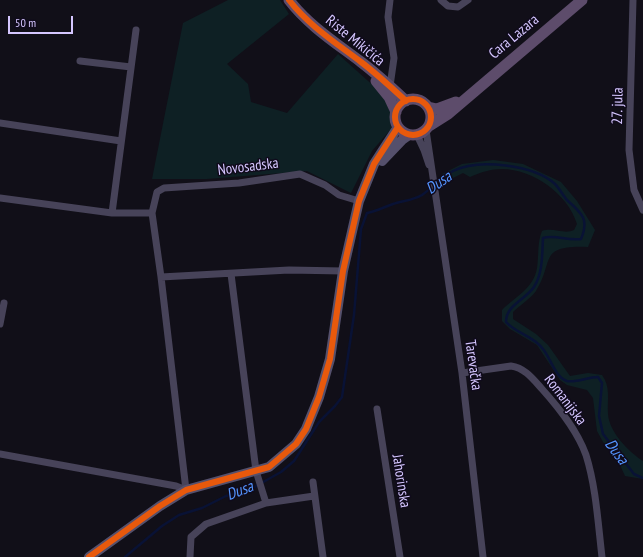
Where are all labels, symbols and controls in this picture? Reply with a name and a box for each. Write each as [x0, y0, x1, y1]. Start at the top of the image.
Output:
scale bar [10, 8, 75, 34]
street label: Cara Lazara [485, 11, 543, 63]
street label: Riste Mikičića [322, 12, 388, 70]
text: 50 m [15, 15, 36, 30]
street label: 27. jula [609, 87, 627, 125]
street label: Novosadska [217, 154, 279, 180]
water label: Dusa [422, 167, 456, 199]
street label: Tarevačka [461, 339, 485, 391]
street label: Romanijska [540, 371, 590, 429]
water label: Dusa [600, 435, 632, 469]
street label: Jahorinska [388, 453, 414, 509]
water label: Dusa [224, 477, 256, 505]

